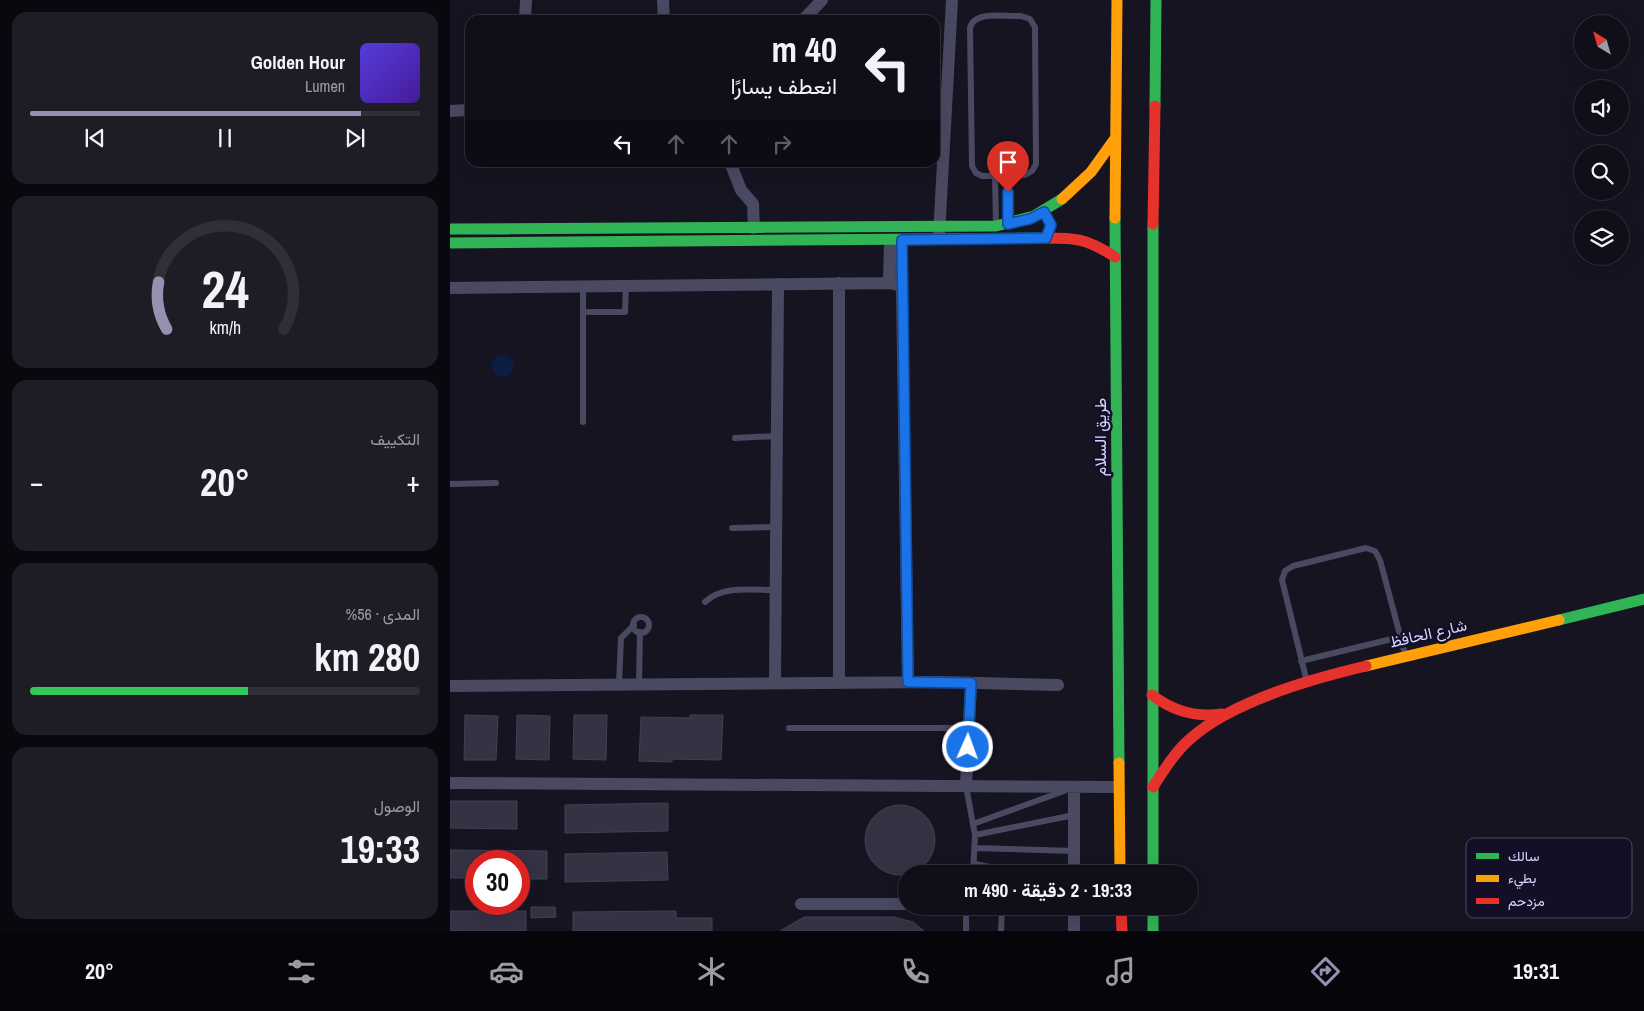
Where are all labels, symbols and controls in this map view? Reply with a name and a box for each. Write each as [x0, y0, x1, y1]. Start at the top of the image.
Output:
north arrow [1574, 15, 1629, 70]
map controls [1574, 15, 1629, 265]
text: 40 m [772, 26, 837, 73]
icon: left [855, 35, 920, 100]
text: Golden Hour [251, 49, 345, 75]
text: انعطف يسارًا [730, 71, 837, 101]
text: Lumen [305, 75, 345, 97]
button: sound [1574, 80, 1629, 135]
icon: previous [81, 124, 109, 152]
icon: pause [211, 124, 239, 152]
icon: next [341, 124, 369, 152]
icon: left [609, 130, 637, 158]
icon: ahead [662, 130, 690, 158]
icon: ahead [715, 130, 743, 158]
icon: right [768, 130, 796, 158]
pin [987, 141, 1029, 192]
button: search [1574, 145, 1629, 200]
icon: arrive [994, 148, 1022, 176]
button: layers [1574, 210, 1629, 265]
text: 24 [201, 254, 249, 324]
text: km/h [209, 316, 241, 340]
street label: طريق السلام [1089, 398, 1111, 476]
text: التكييف [370, 428, 420, 450]
text: 20° [200, 457, 250, 508]
text: − [30, 463, 43, 501]
text: + [407, 463, 420, 501]
text: المدى · 56% [346, 603, 420, 625]
street label: شارع الحافظ [1387, 613, 1469, 654]
text: 280 km [314, 632, 420, 683]
position arrow [941, 720, 993, 772]
text: الوصول [374, 795, 420, 817]
text: 19:33 [340, 824, 420, 875]
legend [1466, 838, 1632, 918]
text: سالك [1508, 847, 1539, 865]
speed limit sign: 30 [465, 850, 530, 915]
text: بطيء [1508, 869, 1536, 890]
text: 19:33 · 2 دقيقة · 490 m [964, 877, 1132, 903]
text: مزدحم [1508, 892, 1545, 910]
icon: filters [284, 954, 319, 989]
icon: car [489, 954, 524, 989]
icon: climate [694, 954, 729, 989]
icon: phone [898, 954, 933, 989]
icon: music [1103, 954, 1138, 989]
icon: directions [1308, 954, 1343, 989]
text: 20° [85, 956, 114, 986]
text: 19:31 [1513, 956, 1559, 986]

